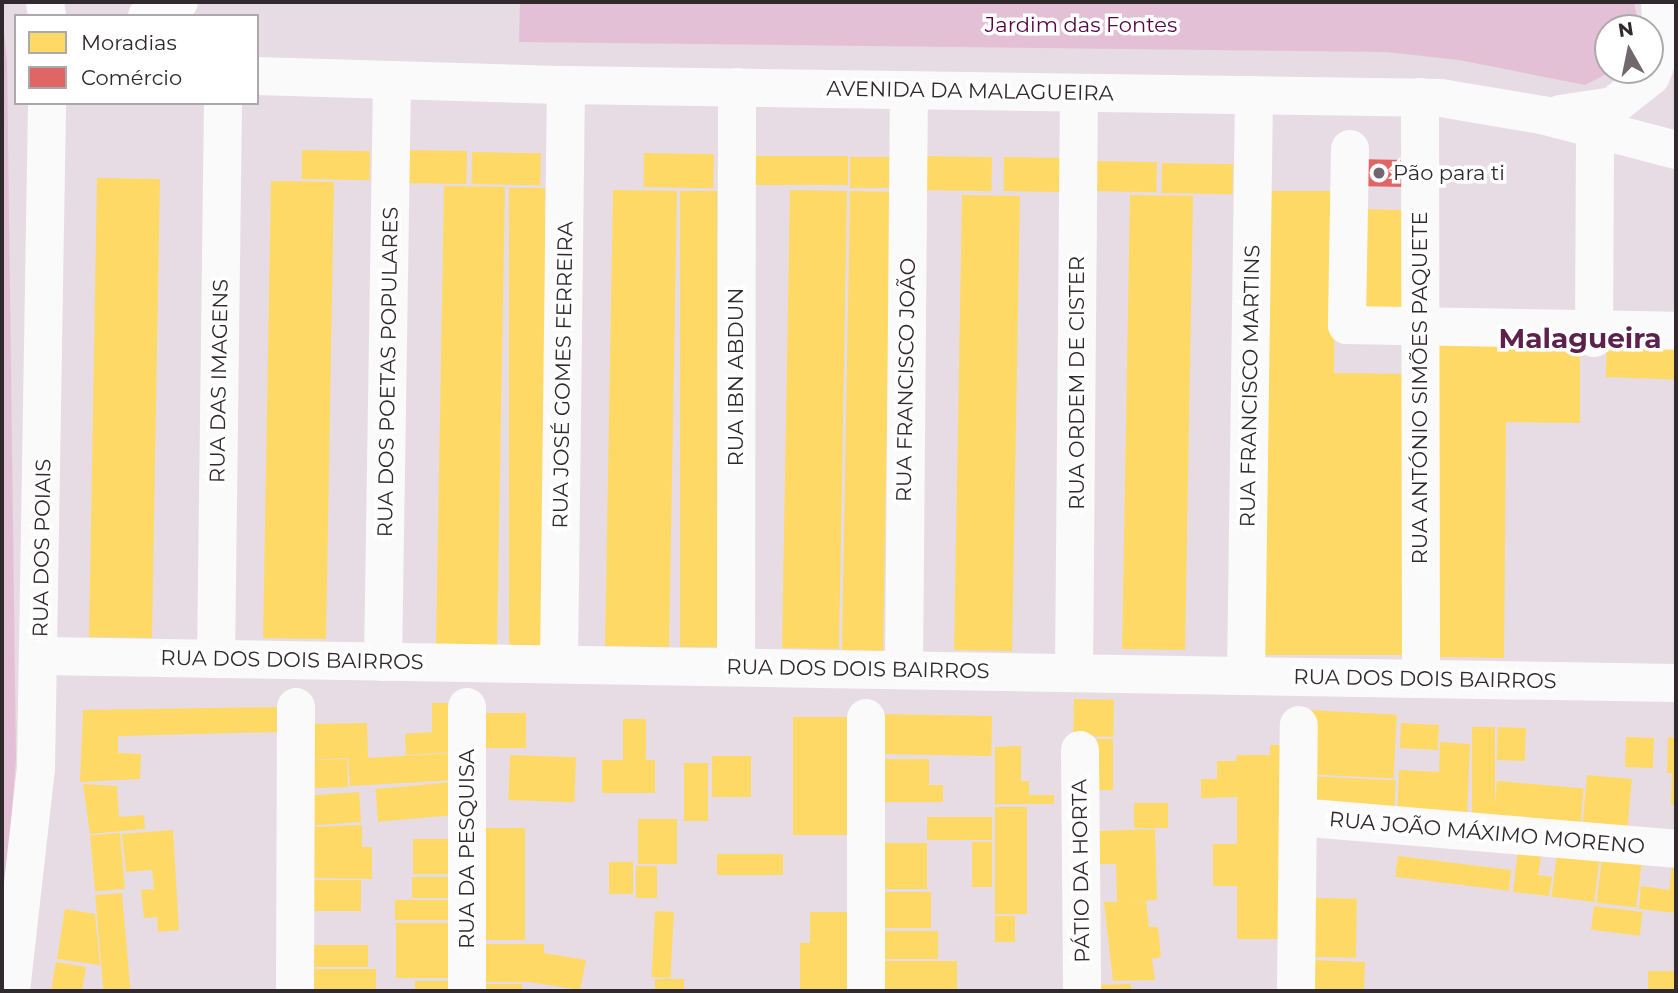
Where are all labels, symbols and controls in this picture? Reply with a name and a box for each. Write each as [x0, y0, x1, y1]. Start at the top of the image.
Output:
park label: Jardim das Fontes [985, 12, 1177, 38]
legend [14, 14, 259, 105]
north arrow [1594, 14, 1664, 84]
text: N [1617, 17, 1635, 42]
text: Moradias [81, 30, 177, 55]
text: Comércio [81, 65, 182, 90]
street label: AVENIDA DA MALAGUEIRA [826, 76, 1114, 106]
place label: Pão para ti [1393, 160, 1505, 186]
marker: Pão para ti [1371, 165, 1387, 181]
street label: RUA DOS POETAS POPULARES [373, 206, 403, 538]
street label: RUA ANTÓNIO SIMÕES PAQUETE [1407, 212, 1433, 564]
street label: RUA JOSÉ GOMES FERREIRA [548, 221, 578, 529]
street label: RUA FRANCISCO MARTINS [1235, 245, 1265, 527]
street label: RUA ORDEM DE CISTER [1064, 256, 1090, 510]
street label: RUA FRANCISCO JOÃO [891, 258, 921, 502]
street label: RUA DAS IMAGENS [205, 279, 233, 483]
street label: RUA IBN ABDUN [723, 288, 749, 466]
district label: Malagueira [1498, 321, 1662, 355]
street label: RUA DOS POIAIS [28, 458, 56, 638]
street label: RUA DOS DOIS BAIRROS [160, 645, 424, 675]
street label: RUA DOS DOIS BAIRROS [726, 654, 990, 684]
street label: RUA DOS DOIS BAIRROS [1293, 664, 1557, 694]
street label: RUA DA PESQUISA [454, 749, 480, 949]
street label: PÁTIO DA HORTA [1067, 779, 1095, 963]
street label: RUA JOÃO MÁXIMO MORENO [1328, 807, 1646, 859]

